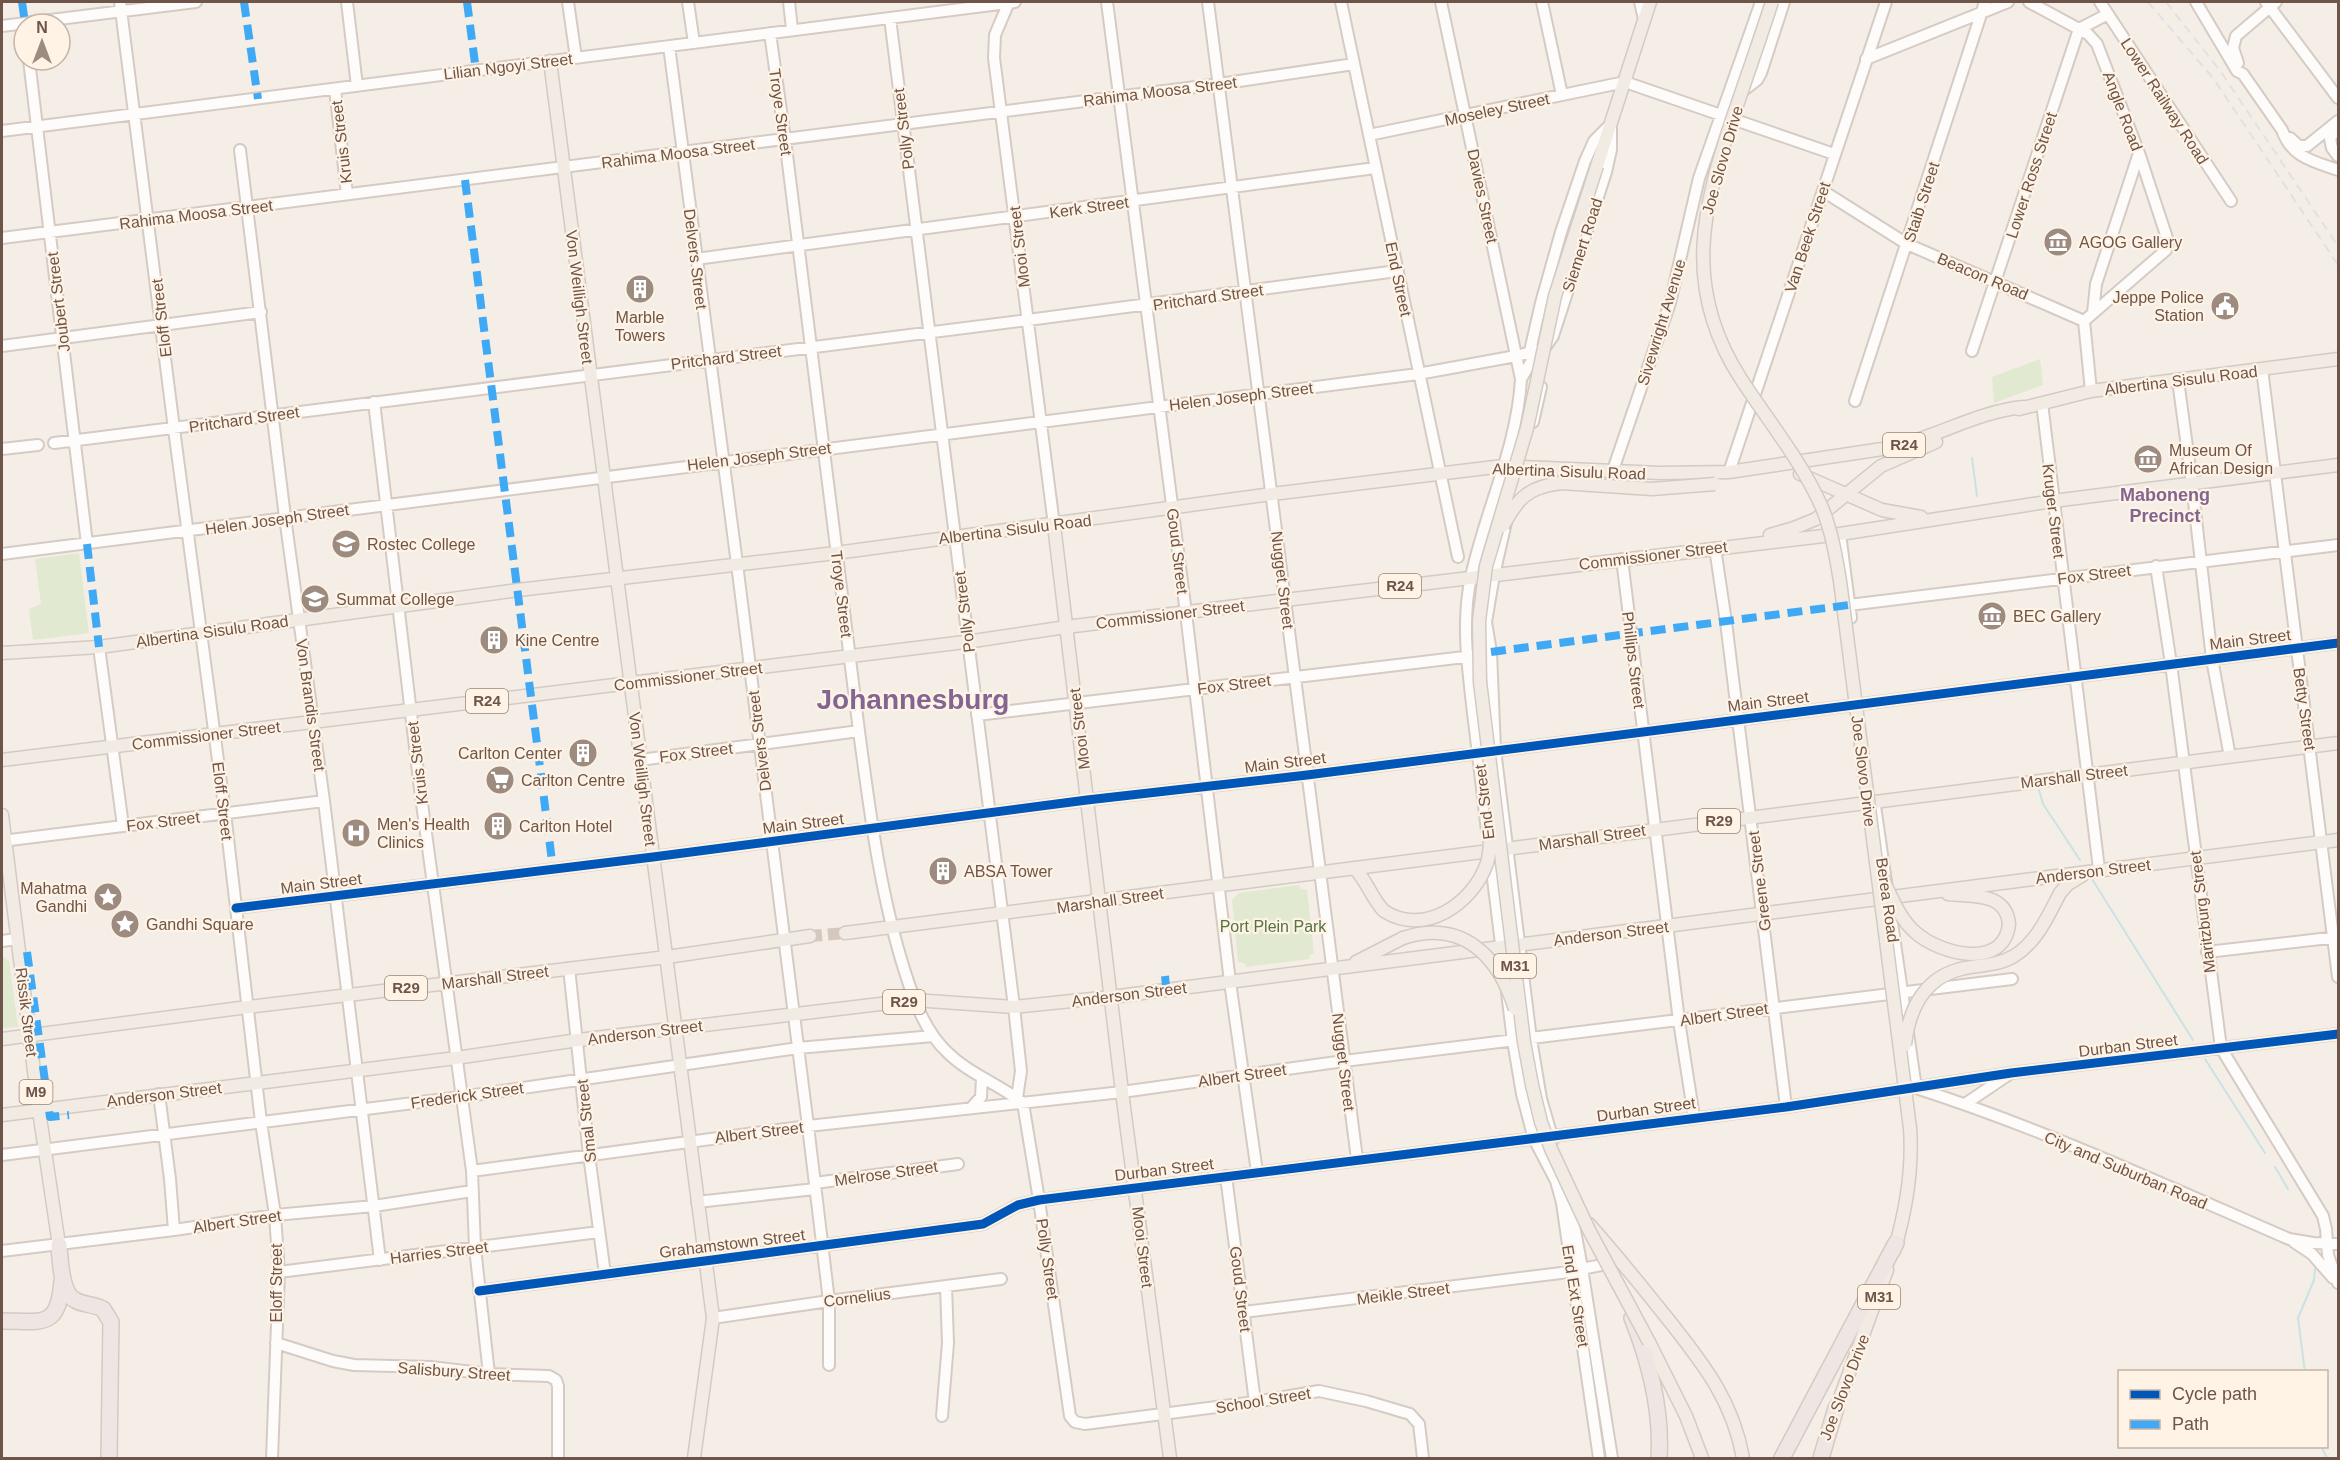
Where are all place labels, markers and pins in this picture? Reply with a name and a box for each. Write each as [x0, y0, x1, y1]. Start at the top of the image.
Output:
museum icon: AGOG Gallery [2042, 226, 2074, 258]
place label: AGOG Gallery [2079, 234, 2182, 251]
building icon: Marble Towers [624, 273, 656, 305]
place label: Jeppe Police Station [2112, 289, 2204, 324]
public building icon: Jeppe Police Station [2209, 290, 2241, 322]
place label: Marble Towers [615, 309, 665, 344]
place label: Museum Of African Design [2169, 442, 2273, 477]
museum icon: Museum Of African Design [2132, 443, 2164, 475]
school or university icon: Rostec College [330, 528, 362, 560]
place label: Rostec College [367, 536, 476, 553]
school or university icon: Summat College [299, 583, 331, 615]
place label: Summat College [336, 591, 454, 608]
museum icon: BEC Gallery [1976, 600, 2008, 632]
place label: BEC Gallery [2013, 608, 2101, 625]
building icon: Kine Centre [478, 624, 510, 656]
place label: Kine Centre [515, 632, 600, 649]
building icon: Carlton Center [567, 737, 599, 769]
place label: Carlton Center [458, 745, 563, 762]
supermarket icon: Carlton Centre [484, 764, 516, 796]
place label: Carlton Centre [521, 772, 625, 789]
building icon: Carlton Hotel [482, 810, 514, 842]
place label: Men's Health Clinics [377, 816, 470, 851]
hospital icon: Men's Health Clinics [340, 817, 372, 849]
place label: Carlton Hotel [519, 818, 612, 835]
building icon: ABSA Tower [927, 855, 959, 887]
place label: ABSA Tower [964, 863, 1053, 880]
place label: Mahatma Gandhi [20, 880, 87, 915]
place icon: Mahatma Gandhi [92, 881, 124, 913]
place icon: Gandhi Square [109, 908, 141, 940]
place label: Gandhi Square [146, 916, 254, 933]

